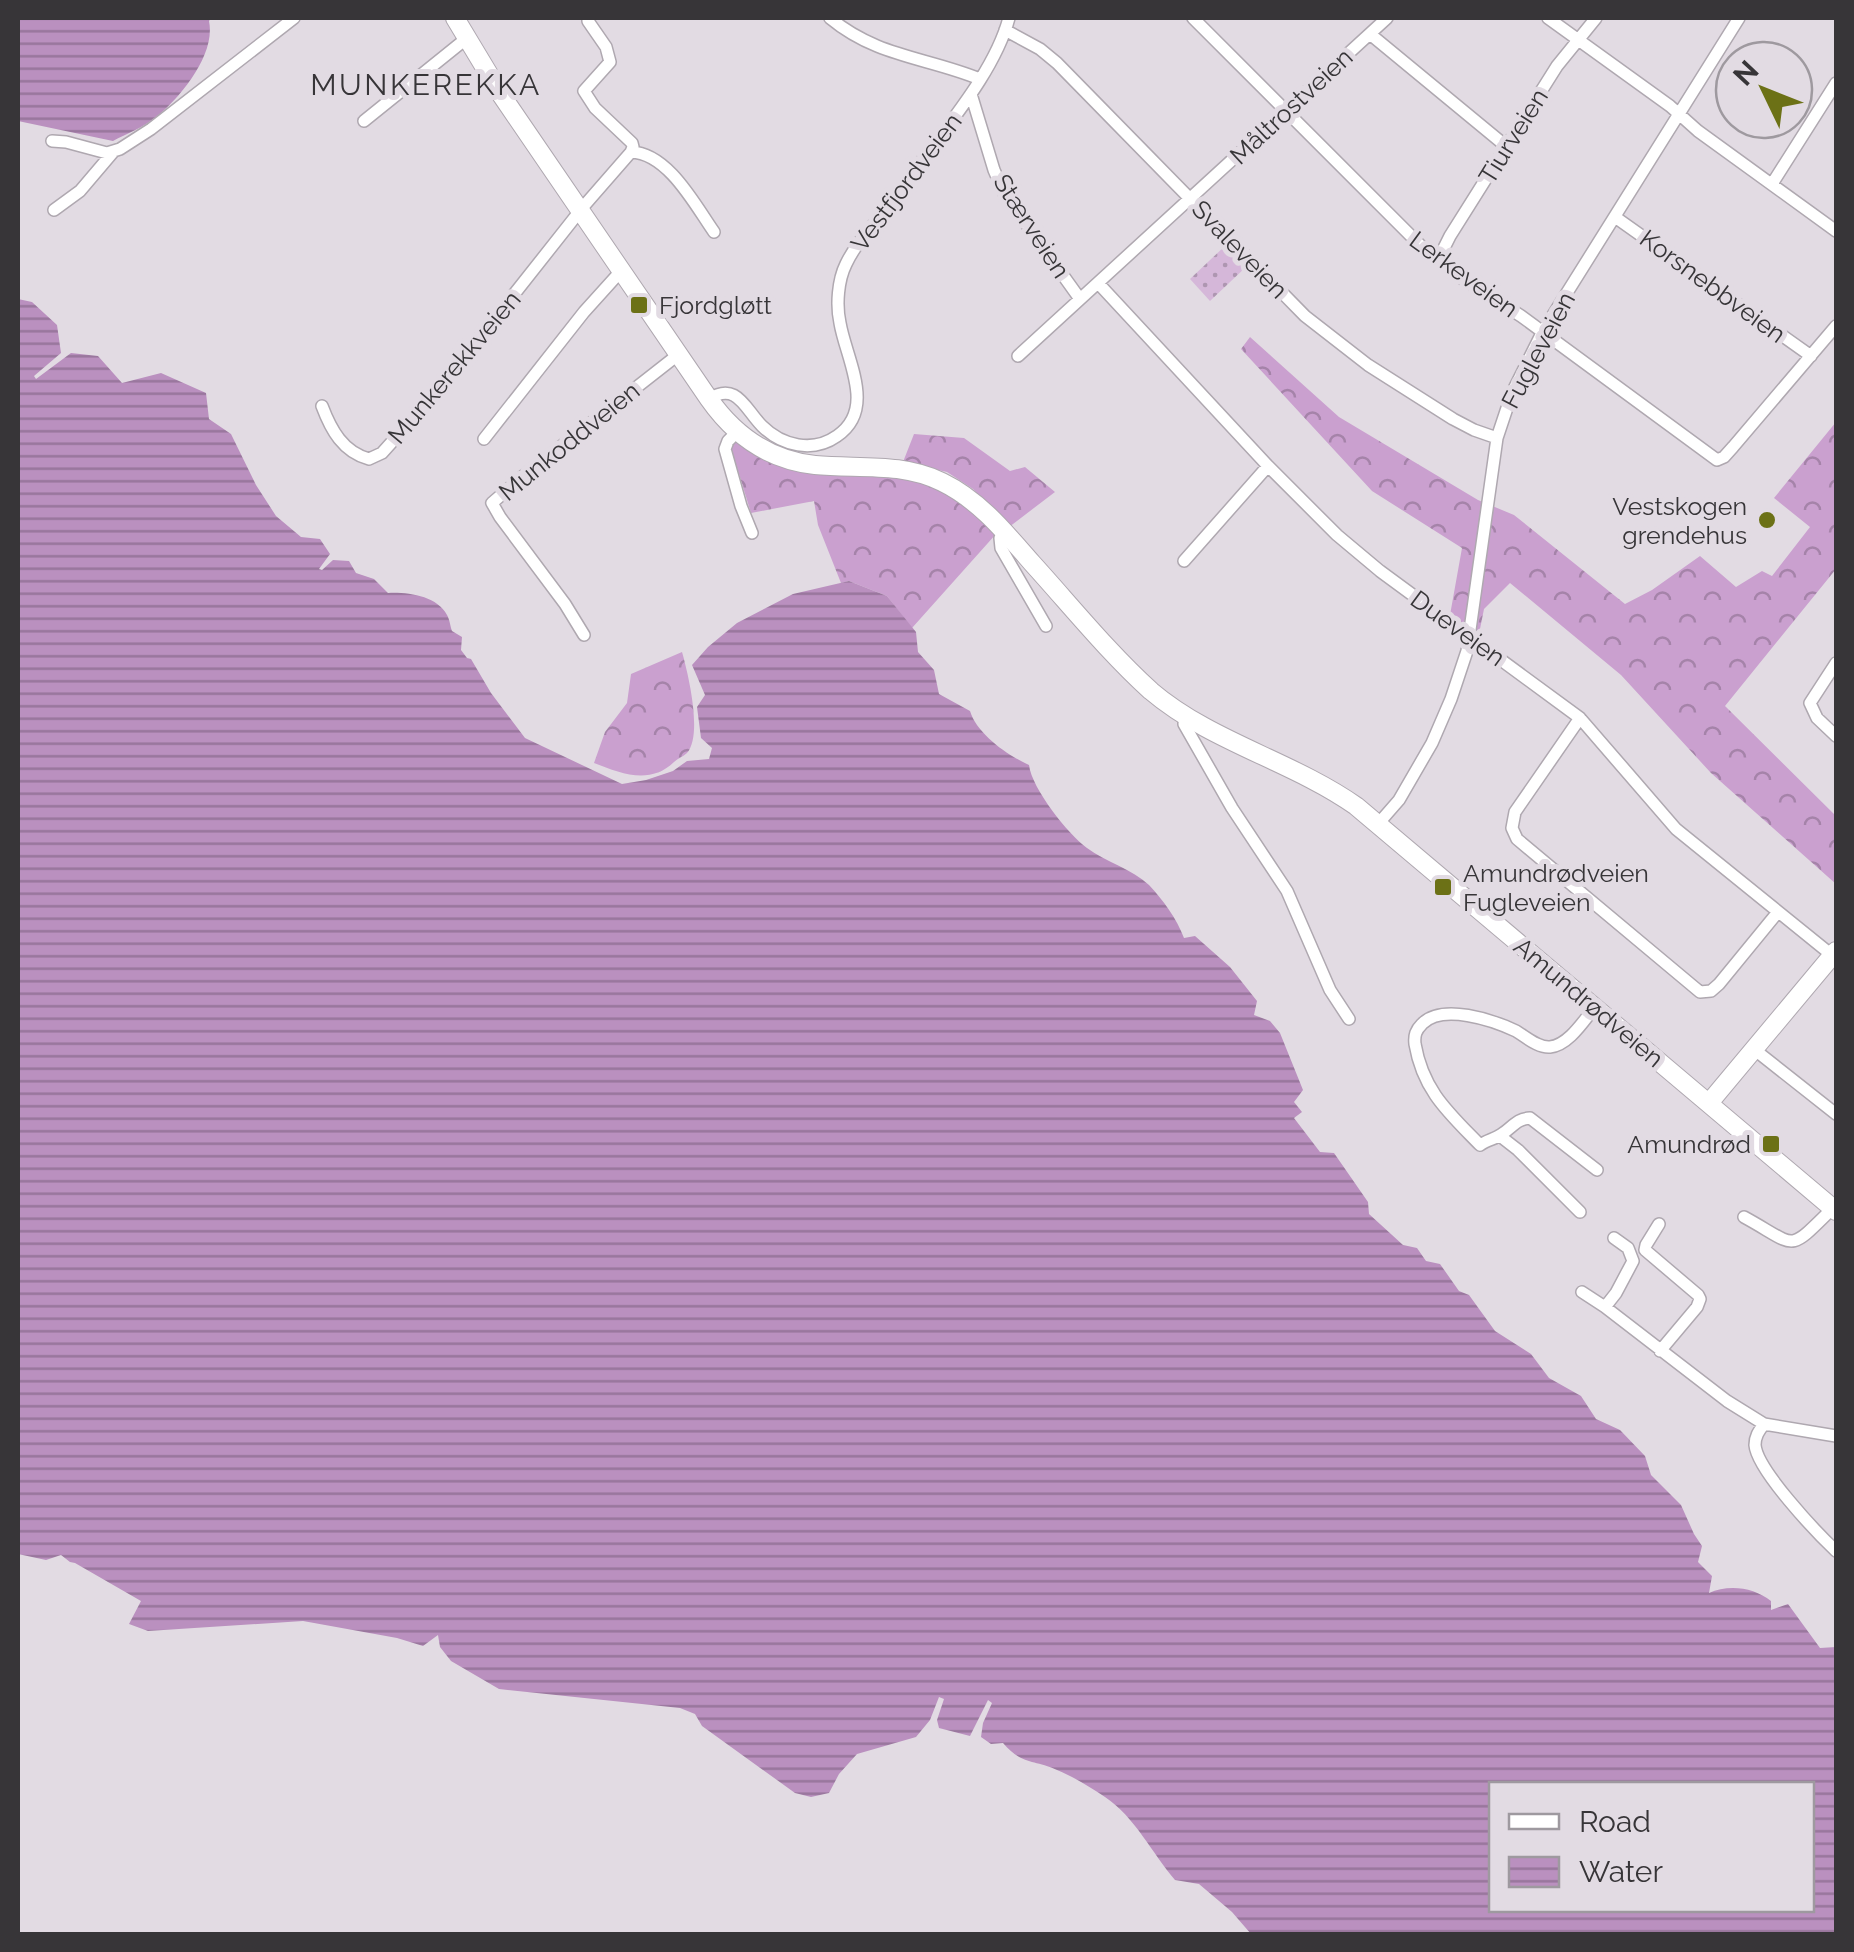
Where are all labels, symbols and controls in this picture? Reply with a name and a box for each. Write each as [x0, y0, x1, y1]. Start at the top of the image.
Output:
north arrow [1714, 40, 1814, 140]
street label: Måltrostveien [1224, 42, 1358, 170]
text: N [1727, 54, 1765, 92]
district label: MUNKEREKKA [310, 67, 542, 102]
street label: Tiurveien [1472, 83, 1554, 189]
street label: Vestfjordveien [844, 107, 968, 257]
street label: Stærveien [987, 168, 1077, 284]
street label: Svaleveien [1186, 194, 1294, 304]
street label: Korsnebbveien [1634, 223, 1792, 349]
street label: Lerkeveien [1404, 225, 1524, 323]
street label: Munkerekkveien [381, 284, 527, 450]
street label: Fugleveien [1495, 287, 1581, 413]
place label: Fjordgløtt [659, 290, 773, 320]
marker: Fjordgløtt [628, 294, 650, 316]
street label: Munkoddveien [493, 375, 645, 507]
place label: Vestskogen grendehus [1612, 491, 1747, 550]
marker: Vestskogen grendehus [1756, 509, 1778, 531]
street label: Dueveien [1405, 584, 1511, 672]
place label: Amundrødveien Fugleveien [1463, 858, 1649, 917]
marker: Amundrødveien Fugleveien [1432, 876, 1454, 898]
street label: Amundrødveien [1508, 931, 1670, 1073]
place label: Amundrød [1627, 1129, 1751, 1159]
marker: Amundrød [1760, 1133, 1782, 1155]
legend [1489, 1782, 1814, 1912]
text: Road [1579, 1804, 1651, 1839]
text: Water [1579, 1854, 1663, 1889]

